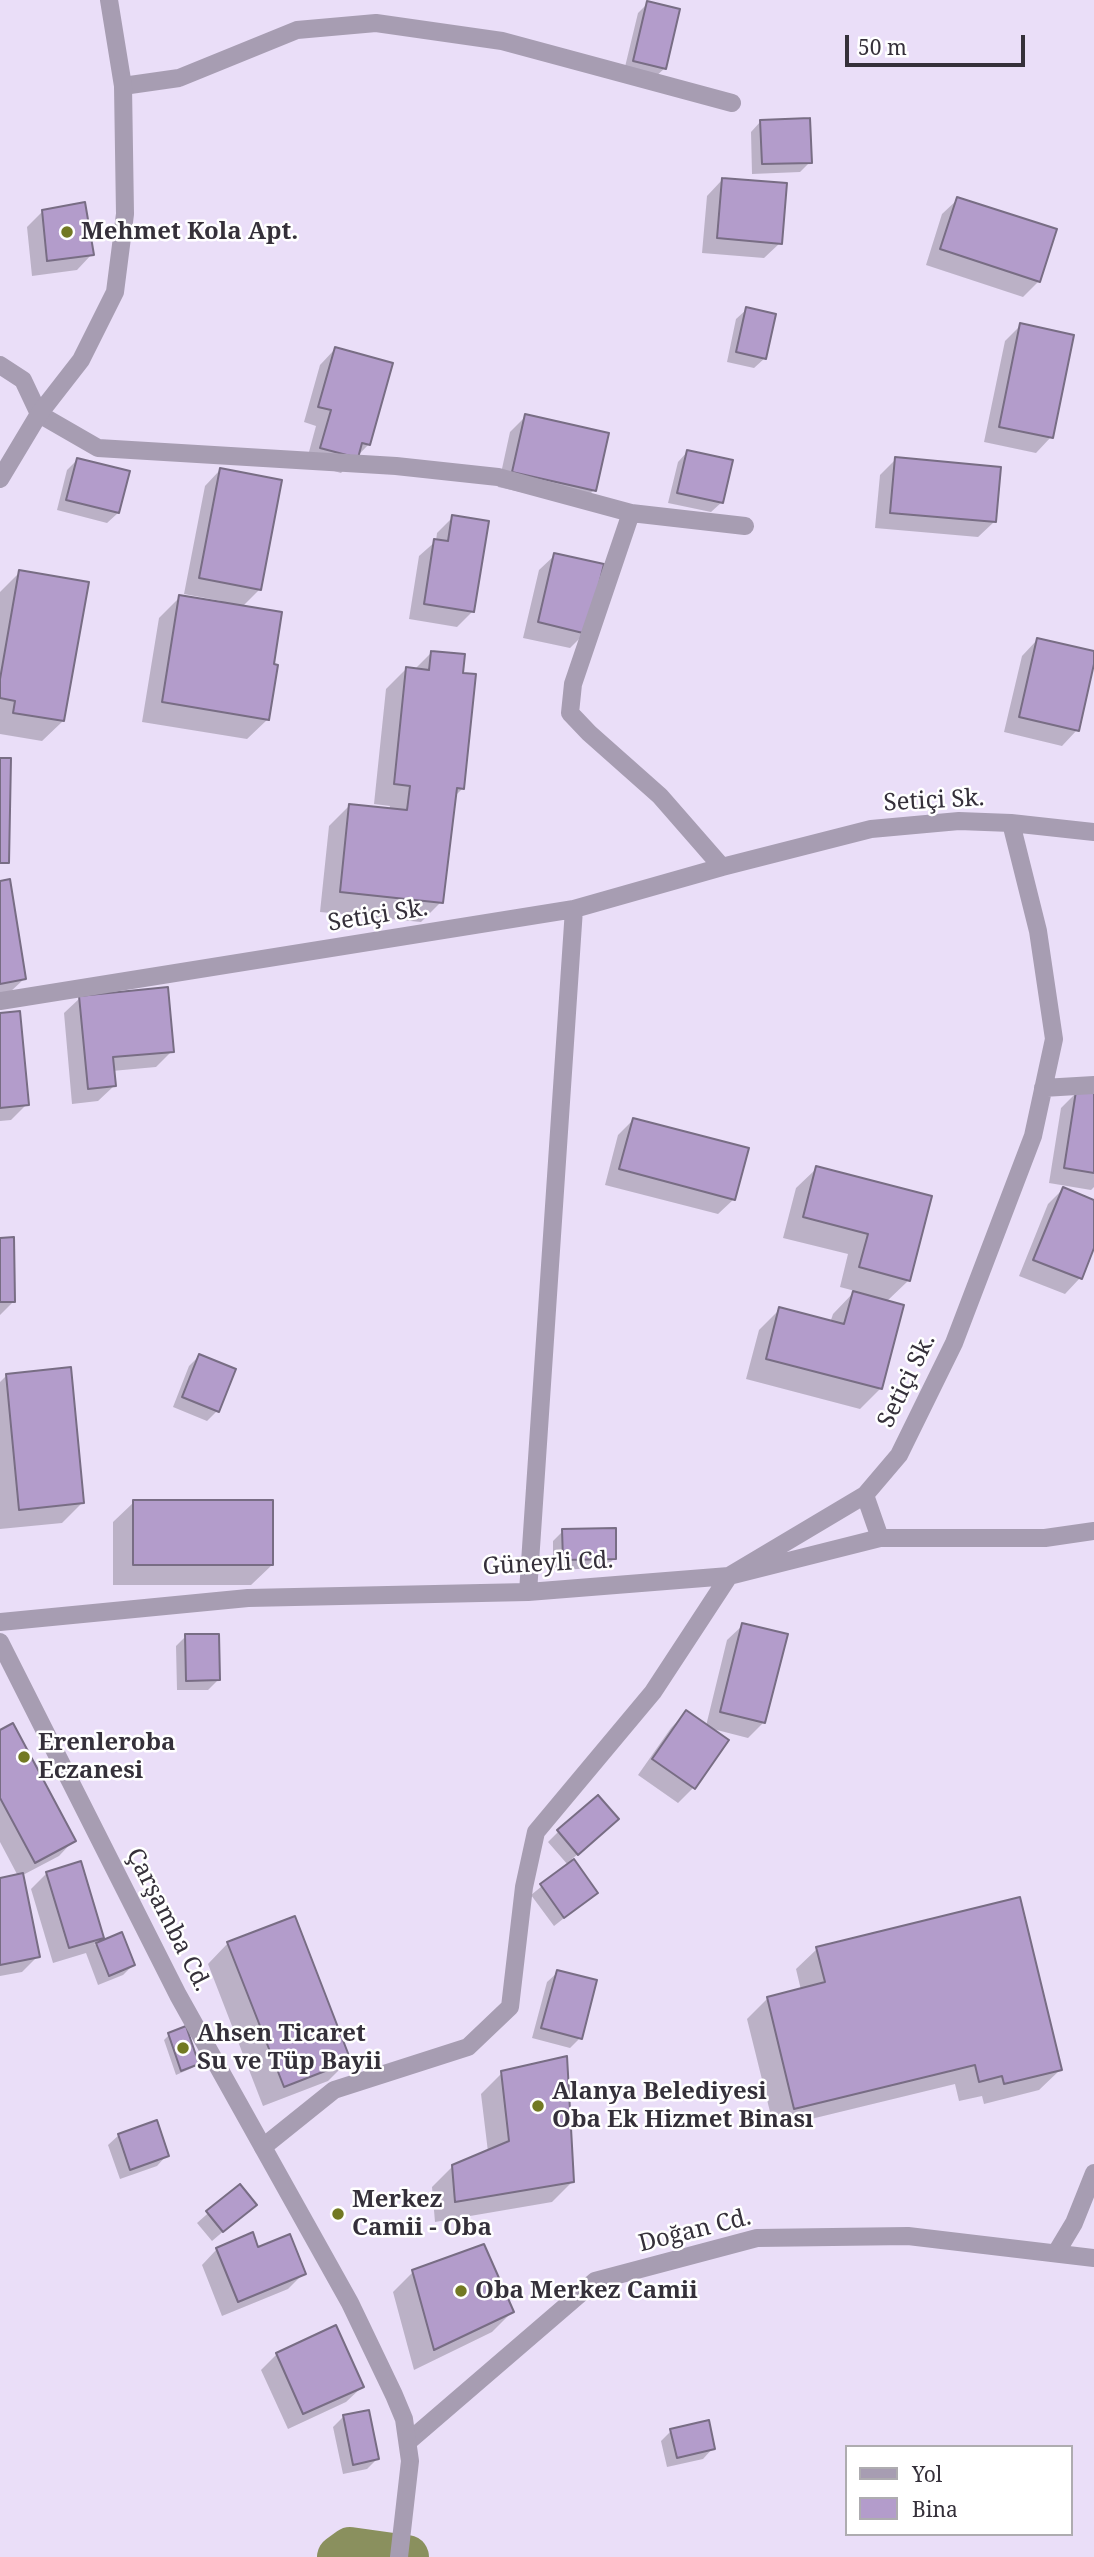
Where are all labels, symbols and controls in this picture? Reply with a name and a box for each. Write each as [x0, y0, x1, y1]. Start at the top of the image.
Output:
scale bar [849, 21, 1029, 65]
text: 50 m [858, 33, 907, 61]
place label: Mehmet Kola Apt. [81, 218, 298, 246]
marker: Mehmet Kola Apt. [59, 224, 75, 240]
street label: Setiçi Sk. [883, 784, 985, 818]
street label: Setiçi Sk. [326, 894, 430, 938]
street label: Setiçi Sk. [872, 1329, 942, 1433]
street label: Güneyli Cd. [482, 1546, 614, 1582]
place label: Erenleroba Eczanesi [38, 1729, 175, 1785]
marker: Erenleroba Eczanesi [16, 1749, 32, 1765]
street label: Çarşamba Cd. [120, 1844, 216, 1996]
place label: Ahsen Ticaret Su ve Tüp Bayii [197, 2020, 382, 2076]
marker: Ahsen Ticaret Su ve Tüp Bayii [175, 2040, 191, 2056]
place label: Alanya Belediyesi Oba Ek Hizmet Binası [552, 2078, 813, 2134]
marker: Alanya Belediyesi Oba Ek Hizmet Binası [530, 2098, 546, 2114]
place label: Merkez Camii - Oba [352, 2186, 492, 2242]
street label: Doğan Cd. [636, 2203, 754, 2259]
marker: Merkez Camii - Oba [330, 2206, 346, 2222]
place label: Oba Merkez Camii [475, 2277, 698, 2305]
marker: Oba Merkez Camii [453, 2283, 469, 2299]
legend [846, 2445, 1073, 2536]
text: Yol [912, 2460, 942, 2488]
text: Bina [912, 2495, 958, 2523]

